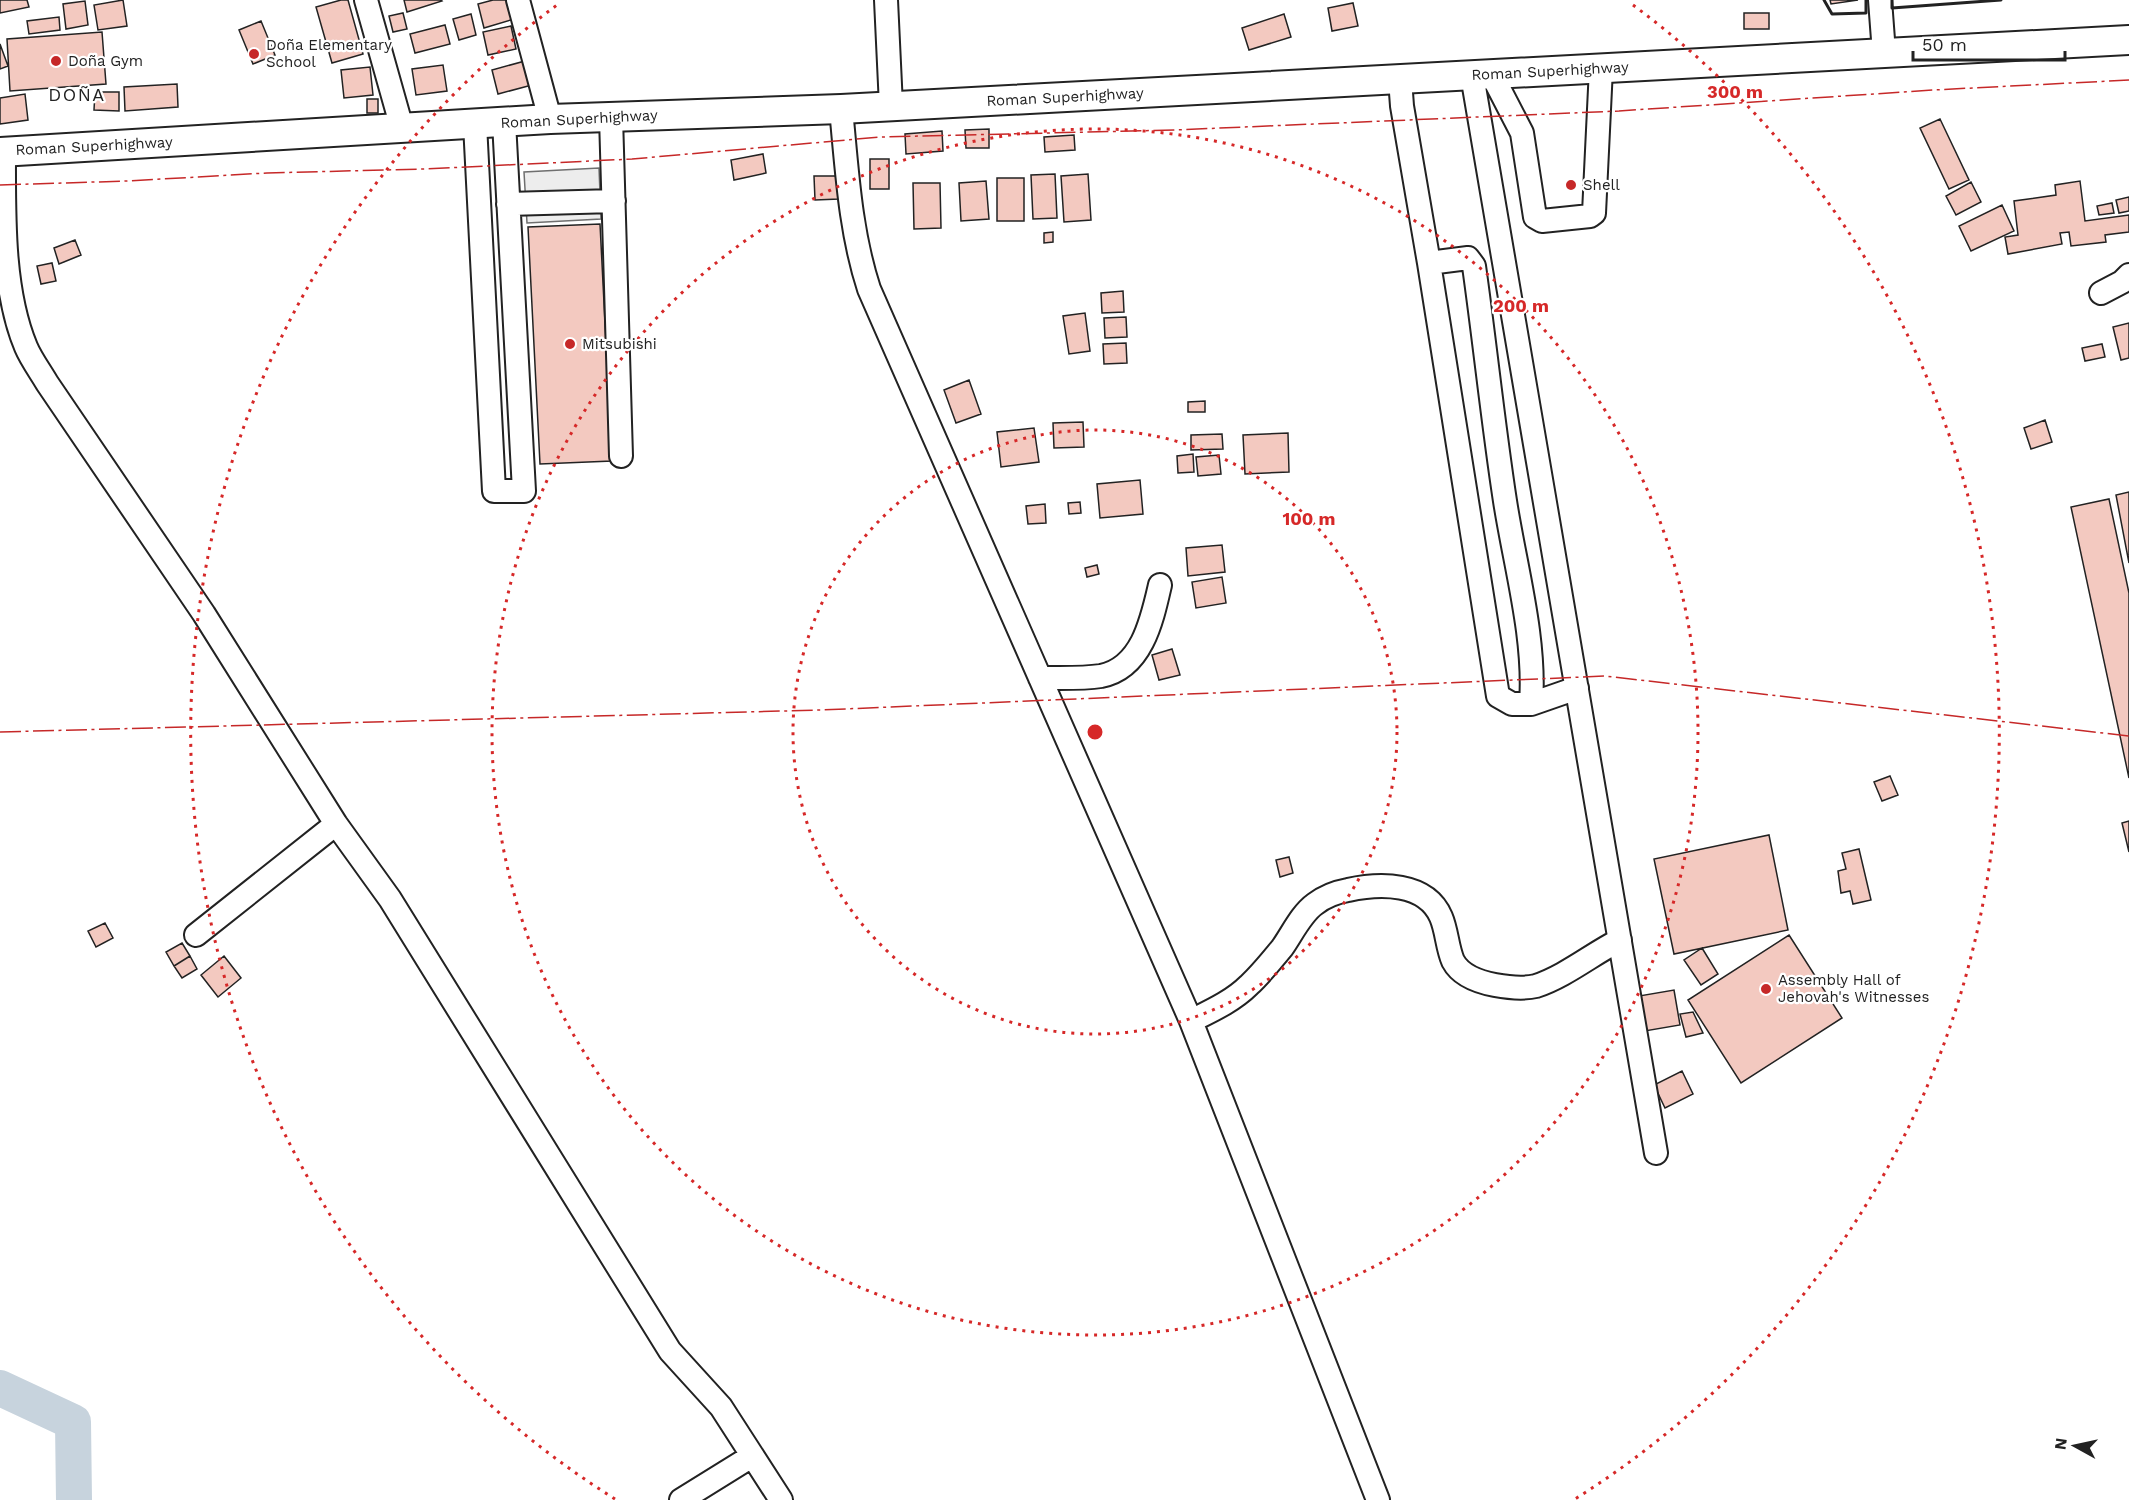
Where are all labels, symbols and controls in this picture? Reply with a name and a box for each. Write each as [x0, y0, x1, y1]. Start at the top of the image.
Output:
scale bar [1913, 24, 2064, 62]
text: 50 m [1922, 34, 1967, 55]
place label: Doña Elementary School [266, 36, 392, 71]
marker: Doña Elementary School [247, 47, 261, 61]
place label: Doña Gym [68, 52, 143, 70]
marker: Doña Gym [49, 54, 63, 68]
street label: Roman Superhighway [1471, 58, 1629, 84]
text: 300 m [1707, 81, 1763, 102]
district label: DOÑA [48, 84, 106, 105]
street label: Roman Superhighway [986, 84, 1144, 110]
street label: Roman Superhighway [500, 106, 658, 132]
street label: Roman Superhighway [15, 133, 173, 159]
place label: Shell [1583, 176, 1620, 194]
marker: Shell [1564, 178, 1578, 192]
text: 200 m [1493, 295, 1549, 316]
place label: Mitsubishi [582, 335, 657, 353]
marker: Mitsubishi [563, 337, 577, 351]
text: 100 m [1282, 508, 1336, 529]
centre of rings [1085, 722, 1105, 742]
place label: Assembly Hall of Jehovah's Witnesses [1778, 971, 1929, 1006]
marker: Assembly Hall of Jehovah's Witnesses [1759, 982, 1773, 996]
north arrow [2045, 1416, 2105, 1476]
text: N [2050, 1437, 2071, 1451]

